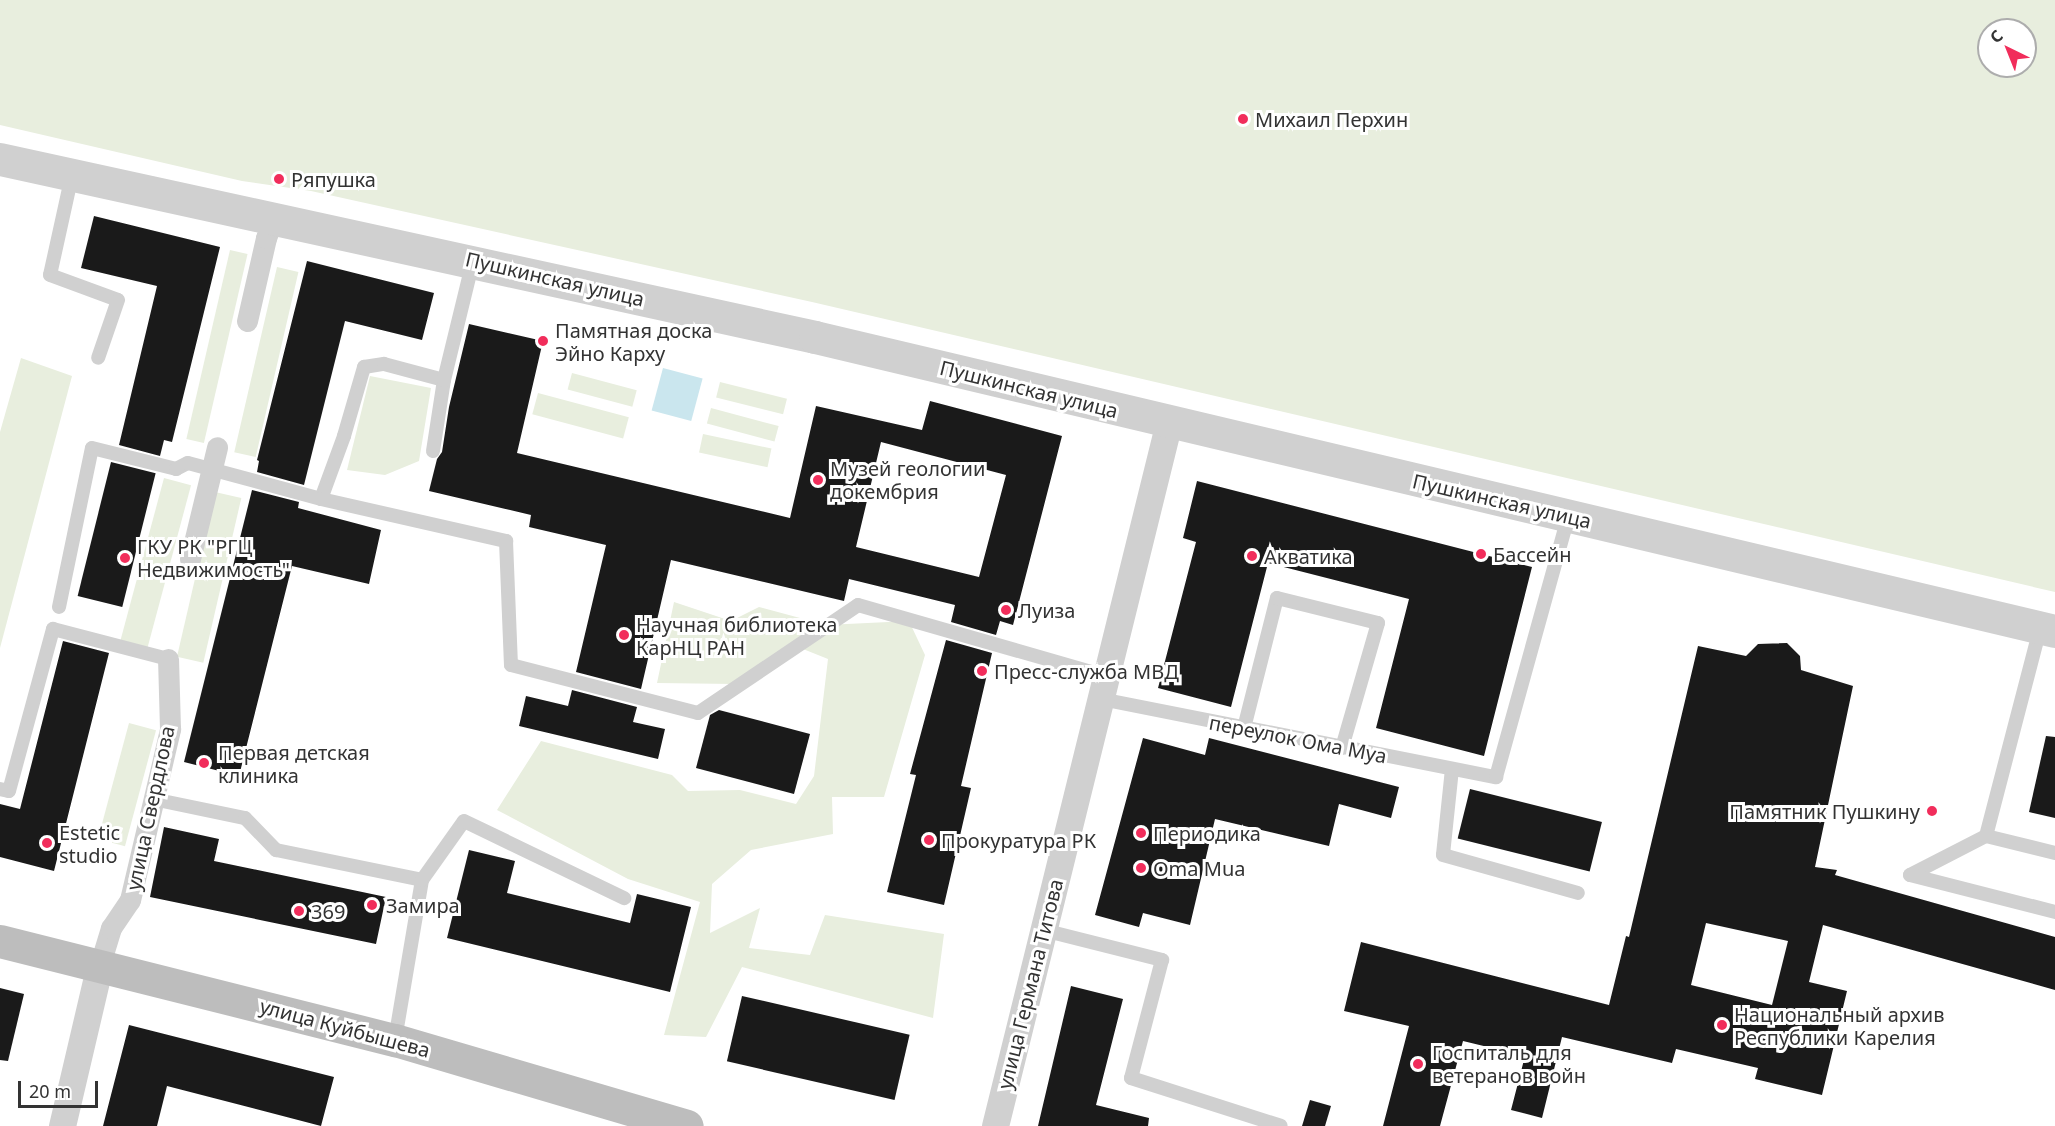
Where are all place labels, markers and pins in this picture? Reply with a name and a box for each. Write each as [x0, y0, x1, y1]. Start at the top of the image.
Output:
place label: Михаил Перхин [1255, 107, 1408, 131]
marker: Михаил Перхин [1236, 112, 1250, 126]
place label: Ряпушка [291, 167, 376, 191]
marker: Ряпушка [272, 172, 286, 186]
place label: Памятная доска Эйно Карху [555, 318, 712, 365]
marker: Памятная доска Эйно Карху [536, 334, 550, 348]
place label: Музей геологии докембрия [830, 456, 985, 503]
marker: Музей геологии докембрия [811, 473, 825, 487]
place label: ГКУ РК "РГЦ Недвижимость" [137, 534, 290, 581]
place label: Бассейн [1493, 542, 1571, 566]
place label: Акватика [1264, 544, 1353, 568]
marker: Бассейн [1474, 547, 1488, 561]
marker: Акватика [1245, 549, 1259, 563]
marker: ГКУ РК "РГЦ Недвижимость" [118, 551, 132, 565]
place label: Луиза [1018, 598, 1075, 622]
marker: Луиза [999, 603, 1013, 617]
place label: Научная библиотека КарНЦ РАН [636, 612, 837, 659]
marker: Научная библиотека КарНЦ РАН [617, 628, 631, 642]
place label: Пресс-служба МВД [994, 659, 1179, 683]
marker: Пресс-служба МВД [975, 664, 989, 678]
place label: Первая детская клиника [218, 740, 370, 787]
marker: Первая детская клиника [195, 754, 213, 772]
place label: Памятник Пушкину [1729, 799, 1920, 823]
marker: Памятник Пушкину [1925, 804, 1939, 818]
place label: Estetic studio [59, 820, 120, 867]
place label: Периодика [1153, 821, 1261, 845]
marker: Периодика [1134, 826, 1148, 840]
place label: Прокуратура РК [941, 828, 1096, 852]
marker: Прокуратура РК [922, 833, 936, 847]
marker: Estetic studio [40, 836, 54, 850]
place label: Oma Mua [1153, 856, 1245, 880]
marker: Oma Mua [1134, 861, 1148, 875]
place label: Замира [386, 893, 460, 917]
marker: Замира [363, 896, 381, 914]
place label: 369 [311, 899, 345, 923]
marker: 369 [292, 904, 306, 918]
place label: Национальный архив Республики Карелия [1734, 1002, 1944, 1049]
marker: Национальный архив Республики Карелия [1715, 1018, 1729, 1032]
place label: Госпиталь для ветеранов войн [1432, 1040, 1586, 1087]
marker: Госпиталь для ветеранов войн [1409, 1055, 1427, 1073]

